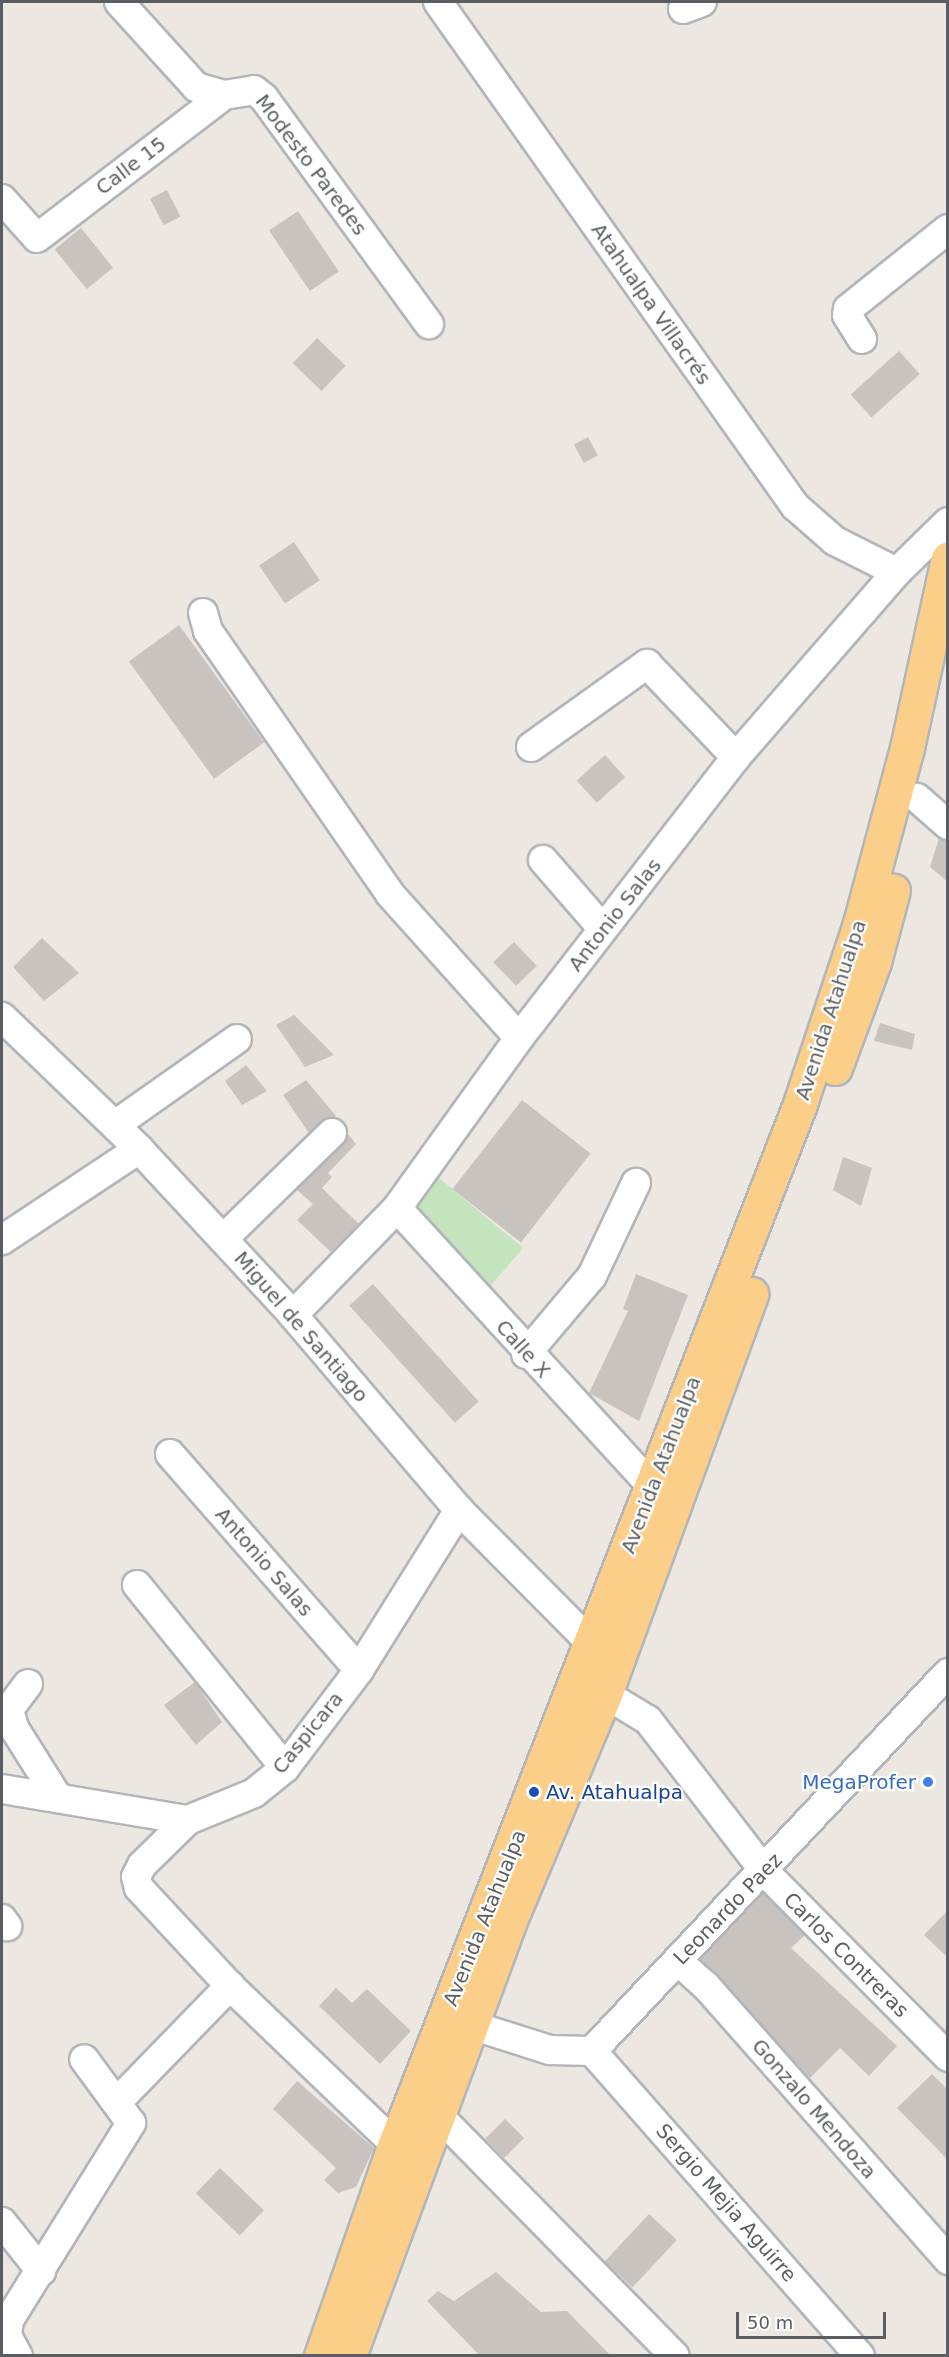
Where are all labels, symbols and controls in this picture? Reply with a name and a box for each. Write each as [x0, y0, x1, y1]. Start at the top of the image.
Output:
street label: Modesto Paredes [250, 90, 372, 240]
street label: Calle 15 [91, 132, 171, 200]
street label: Atahualpa Villacrés [586, 219, 716, 389]
street label: Antonio Salas [564, 854, 666, 976]
street label: Avenida Atahualpa [791, 917, 871, 1103]
street label: Miguel de Santiago [229, 1247, 373, 1407]
street label: Calle X [491, 1315, 555, 1383]
street label: Avenida Atahualpa [616, 1373, 706, 1557]
street label: Antonio Salas [210, 1503, 318, 1621]
street label: Caspicara [268, 1687, 348, 1779]
place label: MegaProfer [802, 1770, 916, 1794]
marker: MegaProfer [921, 1775, 935, 1789]
place label: Av. Atahualpa [546, 1780, 683, 1804]
marker: Av. Atahualpa [527, 1785, 541, 1799]
street label: Avenida Atahualpa [439, 1826, 531, 2010]
street label: Leonardo Paez [669, 1848, 787, 1970]
street label: Carlos Contreras [779, 1888, 913, 2022]
street label: Gonzalo Mendoza [747, 2034, 881, 2184]
street label: Sergio Mejia Aguirre [651, 2119, 801, 2287]
scale bar [739, 2300, 889, 2338]
text: 50 m [747, 2312, 793, 2333]

